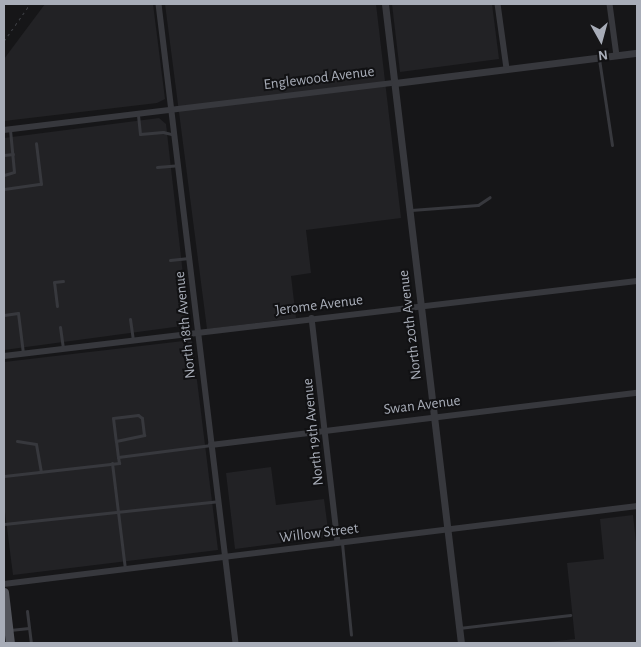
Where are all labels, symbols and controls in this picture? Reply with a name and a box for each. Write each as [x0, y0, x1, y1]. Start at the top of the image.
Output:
north arrow [576, 15, 626, 65]
text: N [597, 47, 609, 62]
street label: Englewood Avenue [263, 62, 375, 94]
street label: North 20th Avenue [394, 269, 426, 381]
street label: North 18th Avenue [170, 270, 200, 380]
street label: Jerome Avenue [274, 291, 364, 319]
street label: North 19th Avenue [298, 377, 328, 487]
street label: Swan Avenue [383, 391, 461, 419]
street label: Willow Street [278, 519, 360, 547]

